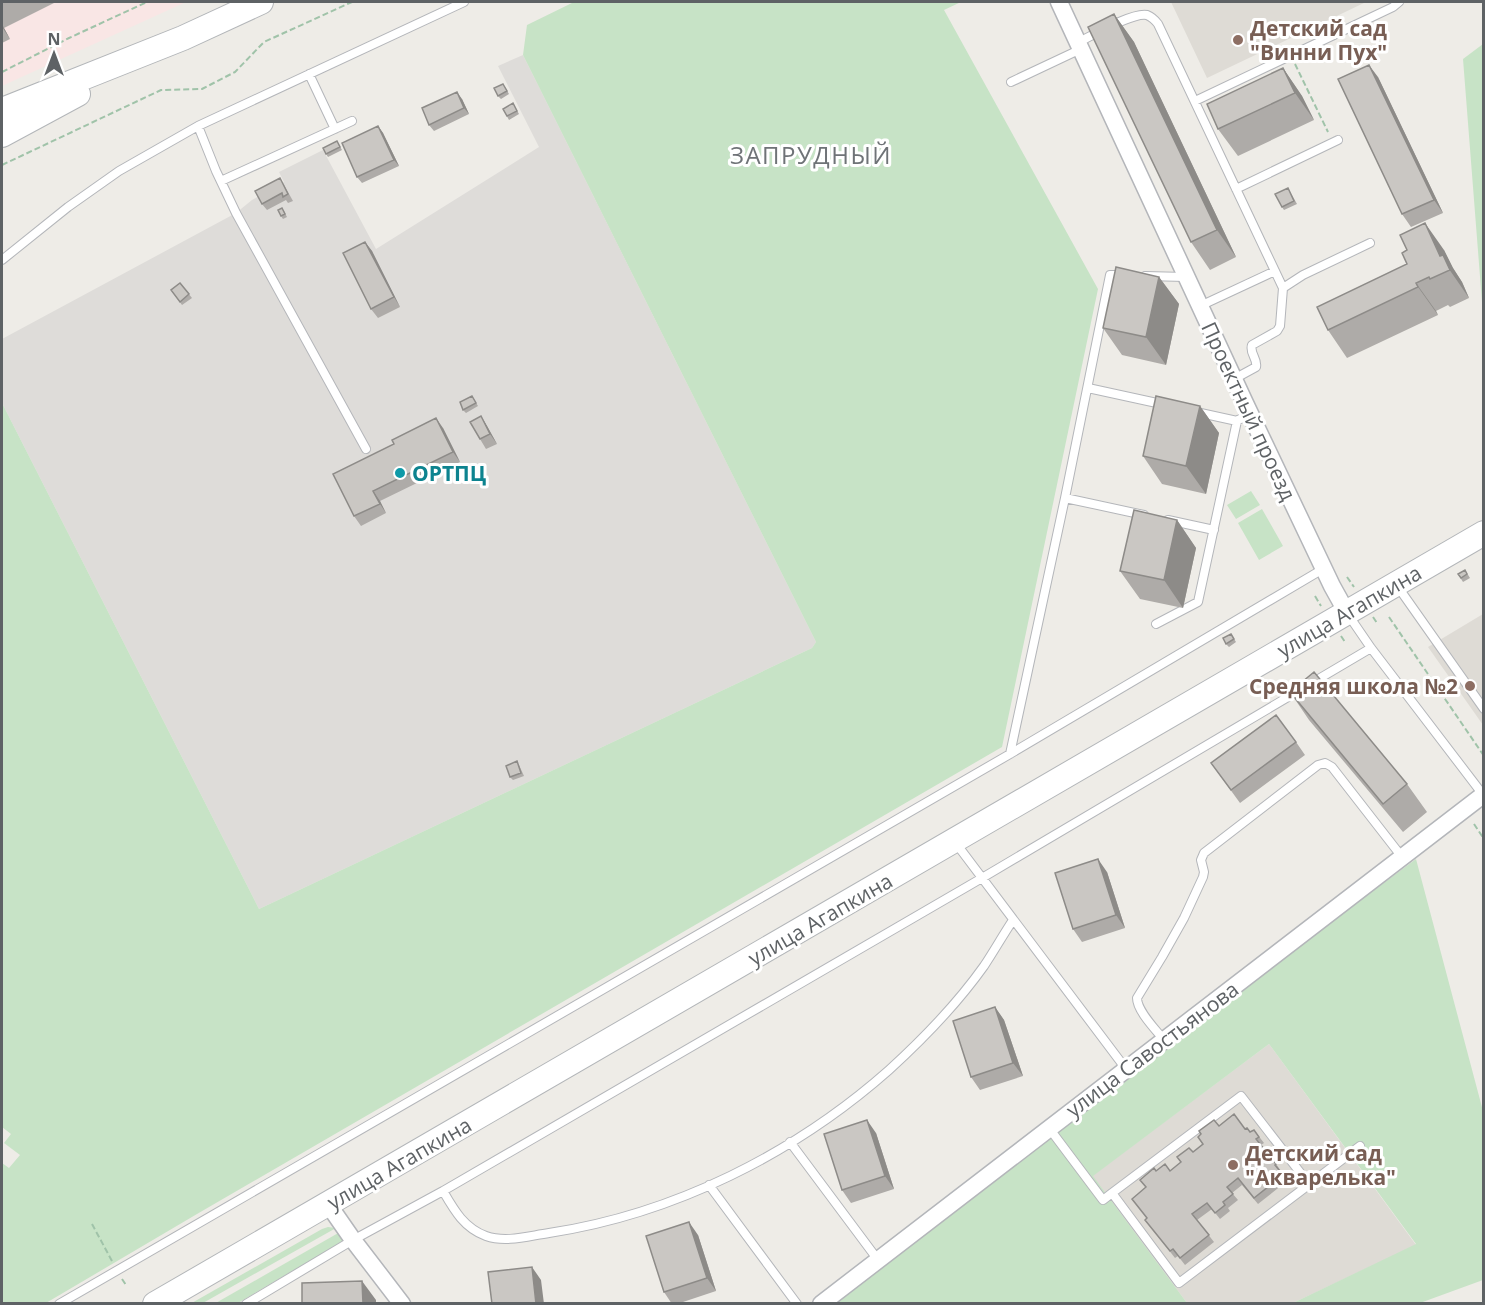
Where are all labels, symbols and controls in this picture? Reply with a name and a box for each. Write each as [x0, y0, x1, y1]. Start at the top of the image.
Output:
place label: Детский сад "Винни Пух" [1250, 14, 1387, 66]
north arrow [24, 24, 84, 84]
text: N [47, 28, 61, 50]
marker: Детский сад "Винни Пух" [1231, 33, 1245, 47]
district label: ЗАПРУДНЫЙ [730, 138, 892, 171]
street label: Проектный проезд [1195, 317, 1303, 505]
place label: ОРТПЦ [412, 459, 486, 487]
marker: ОРТПЦ [393, 466, 407, 480]
street label: улица Агапкина [1272, 558, 1426, 664]
place label: Средняя школа №2 [1249, 672, 1458, 700]
marker: Средняя школа №2 [1463, 679, 1477, 693]
street label: улица Агапкина [743, 866, 897, 972]
street label: улица Савостьянова [1060, 975, 1244, 1123]
street label: улица Агапкина [322, 1110, 476, 1216]
place label: Детский сад "Акварелька" [1245, 1139, 1396, 1191]
marker: Детский сад "Акварелька" [1226, 1158, 1240, 1172]

